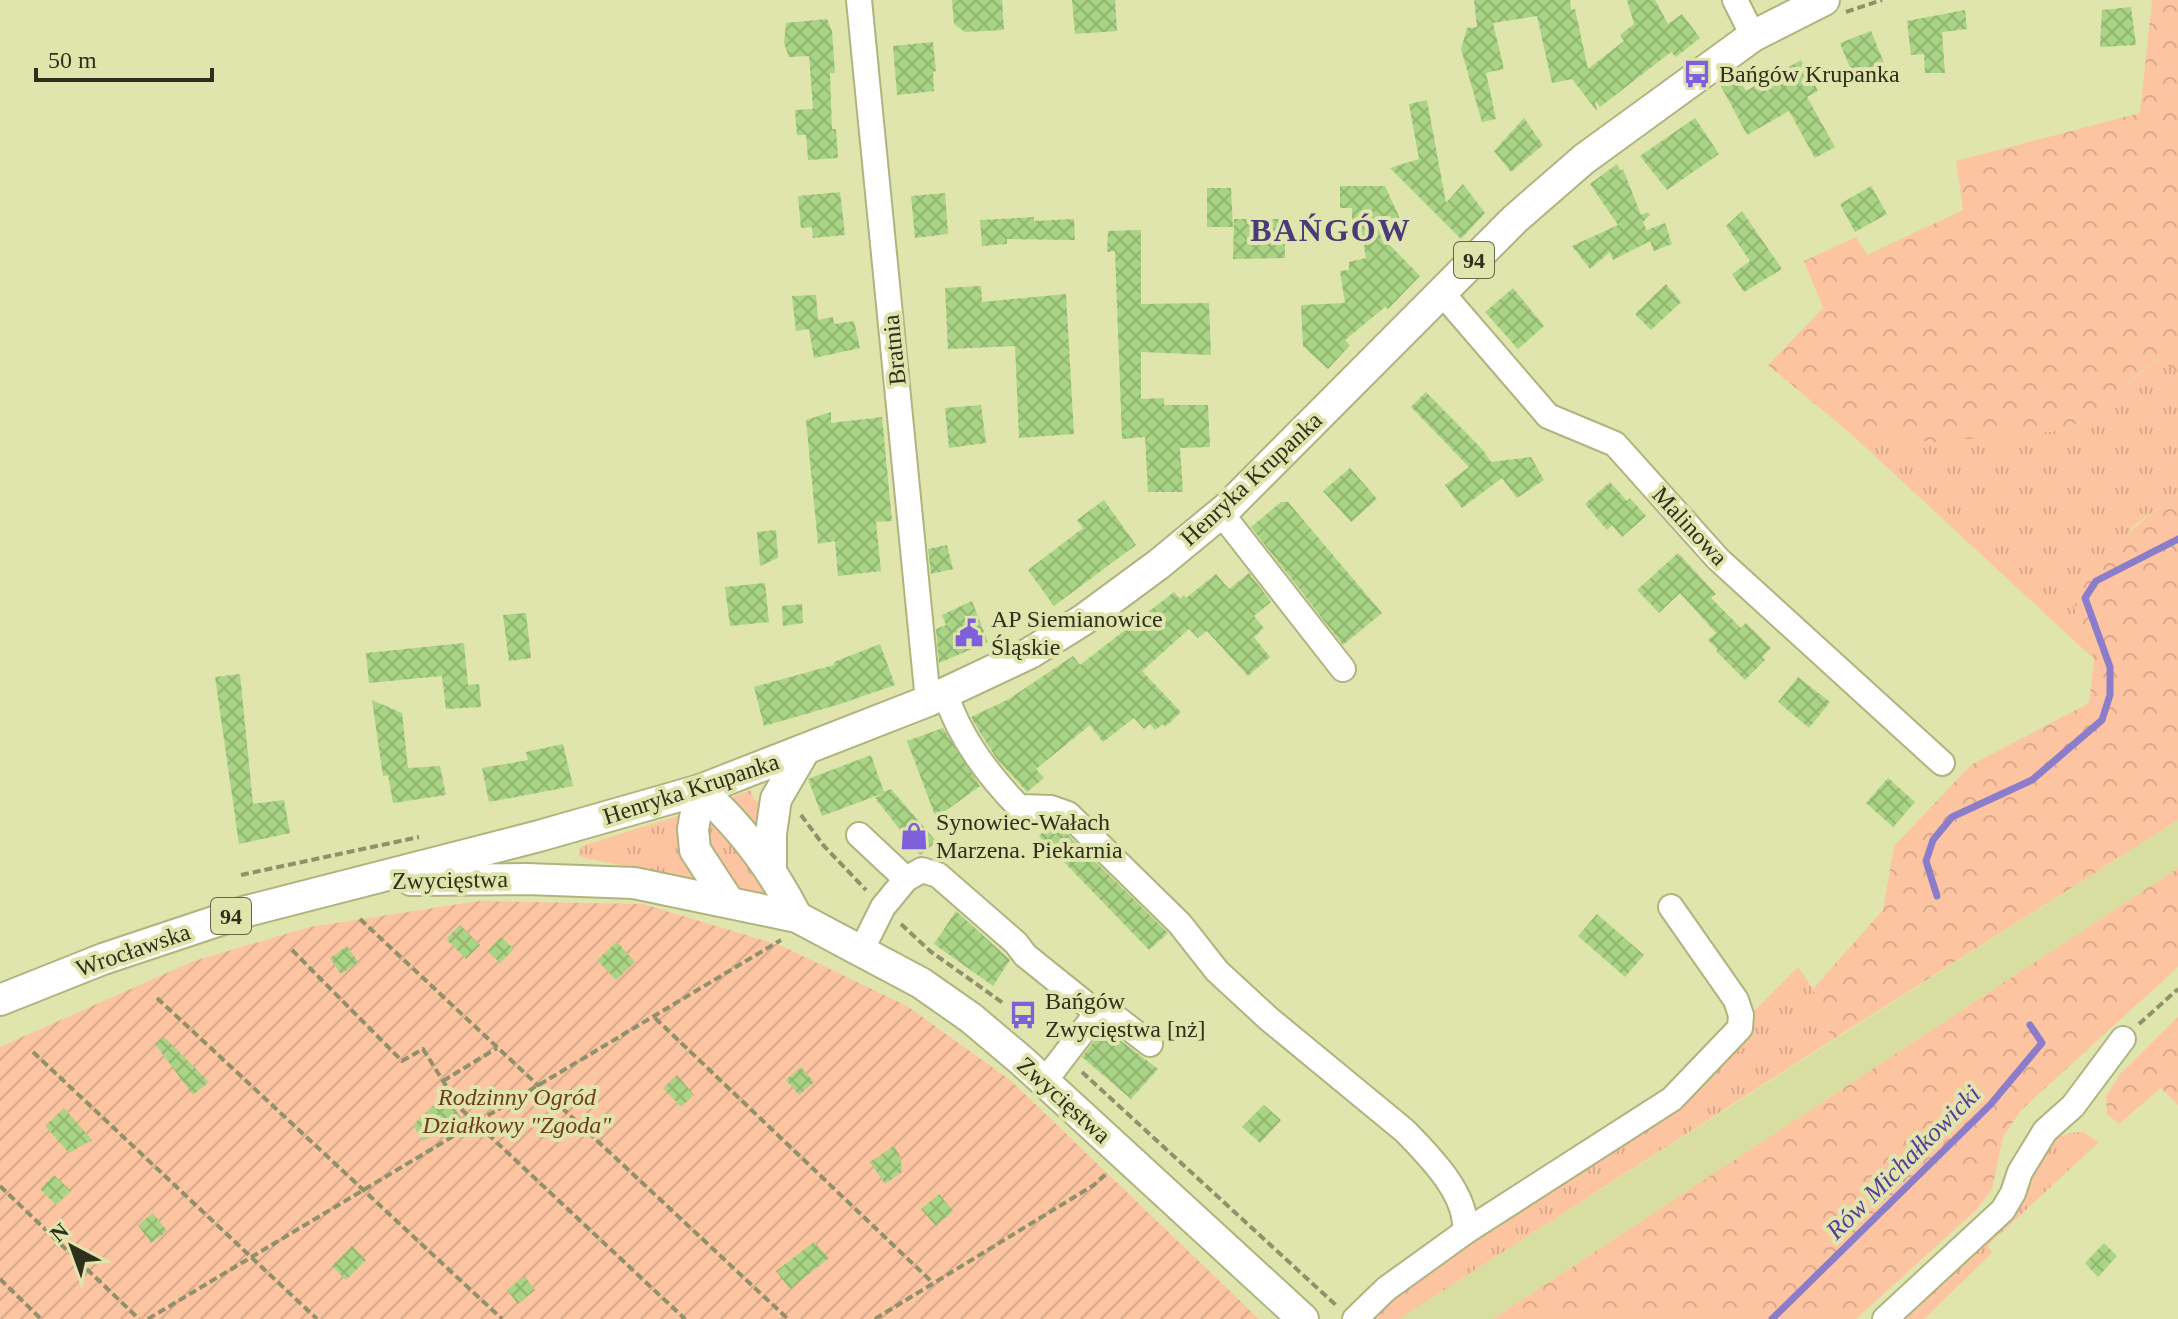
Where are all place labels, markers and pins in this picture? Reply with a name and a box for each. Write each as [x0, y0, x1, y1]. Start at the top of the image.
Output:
bus stop icon: Bańgów Krupanka [1682, 59, 1712, 89]
place label: Bańgów Krupanka [1719, 61, 1900, 87]
place label: AP Siemianowice Śląskie [991, 606, 1163, 660]
public building icon: AP Siemianowice Śląskie [954, 618, 984, 648]
place label: Synowiec-Wałach Marzena. Piekarnia [936, 809, 1123, 863]
shop icon: Synowiec-Wałach Marzena. Piekarnia [899, 821, 929, 851]
place label: Bańgów Zwycięstwa [nż] [1045, 988, 1206, 1042]
bus stop icon: Bańgów Zwycięstwa [nż] [1008, 1000, 1038, 1030]

